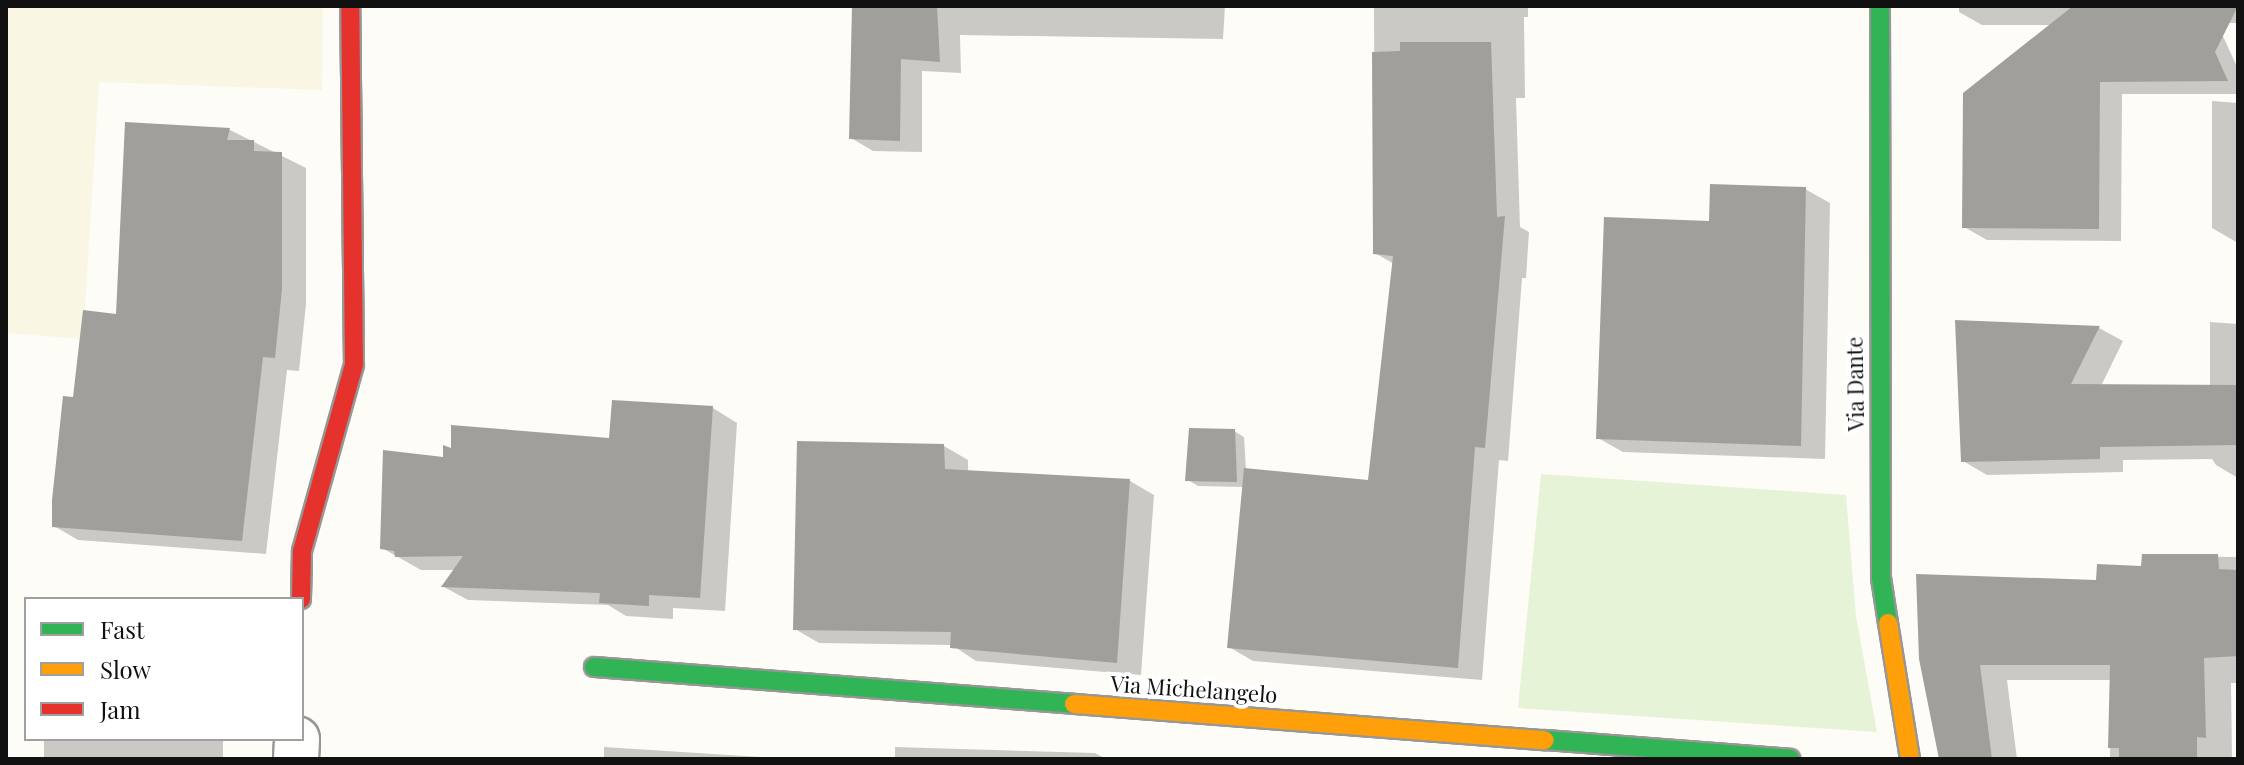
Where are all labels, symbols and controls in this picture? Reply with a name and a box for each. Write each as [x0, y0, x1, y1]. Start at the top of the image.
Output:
street label: Via Dante [1841, 336, 1869, 432]
legend [24, 597, 304, 741]
text: Fast [100, 613, 145, 645]
text: Slow [100, 653, 151, 685]
street label: Via Michelangelo [1110, 670, 1278, 708]
text: Jam [100, 693, 141, 725]

